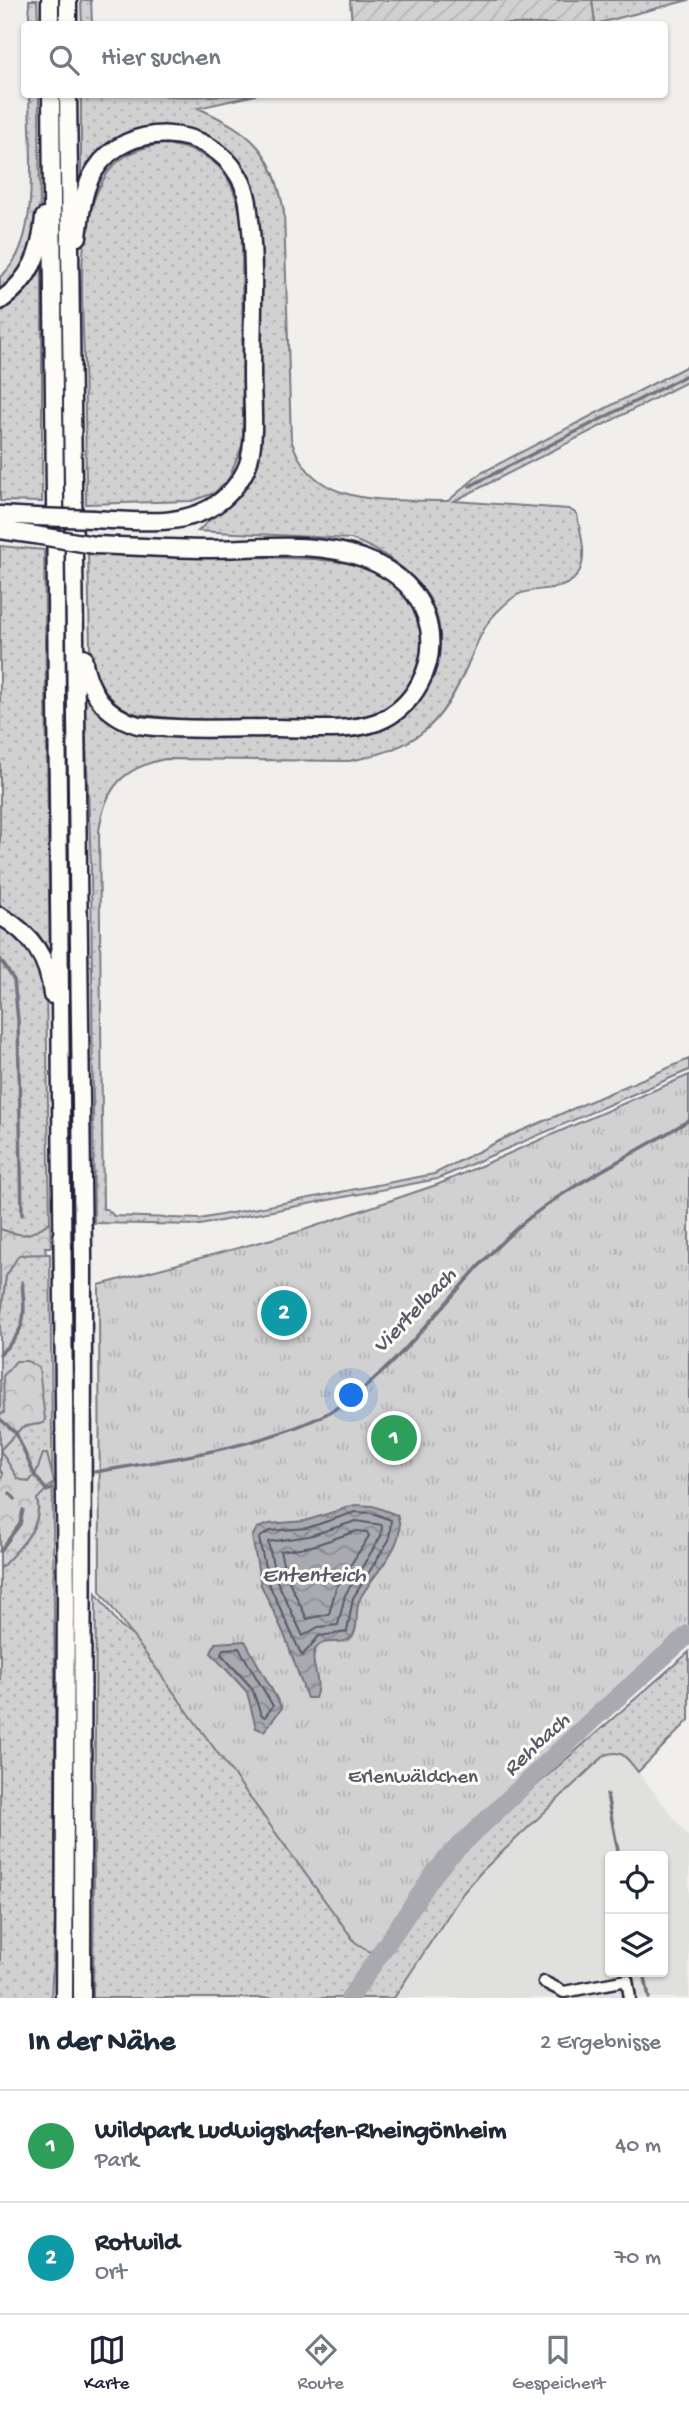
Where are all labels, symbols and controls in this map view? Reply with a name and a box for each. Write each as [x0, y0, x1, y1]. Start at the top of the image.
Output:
search box [21, 21, 668, 98]
icon: search [45, 41, 83, 79]
text: Hier suchen [101, 44, 221, 75]
water label: Viertelbach [368, 1262, 464, 1360]
pin: 2 [261, 1287, 307, 1339]
your location [334, 1378, 368, 1412]
pin: 1 [371, 1412, 417, 1464]
water label: Ententeich [262, 1563, 367, 1590]
water label: Rehbach [498, 1708, 577, 1783]
park label: Erlenwäldchen [348, 1766, 478, 1791]
map controls [605, 1851, 668, 1977]
button: locate [605, 1851, 668, 1914]
button: layers [605, 1914, 668, 1977]
text: In der Nähe [28, 2026, 175, 2061]
text: 2 Ergebnisse [540, 2030, 661, 2057]
text: Wildpark Ludwigshafen-Rheingönheim [95, 2117, 506, 2148]
text: 1 [46, 2133, 56, 2160]
text: 40 m [615, 2133, 661, 2160]
text: Park [95, 2148, 139, 2175]
text: Rotwild [95, 2229, 179, 2260]
text: 2 [45, 2245, 57, 2272]
text: 70 m [614, 2245, 661, 2272]
text: Ort [95, 2260, 126, 2287]
tab: Karte [84, 2331, 129, 2396]
tab: Route [298, 2331, 344, 2396]
tab: Gespeichert [512, 2331, 605, 2396]

